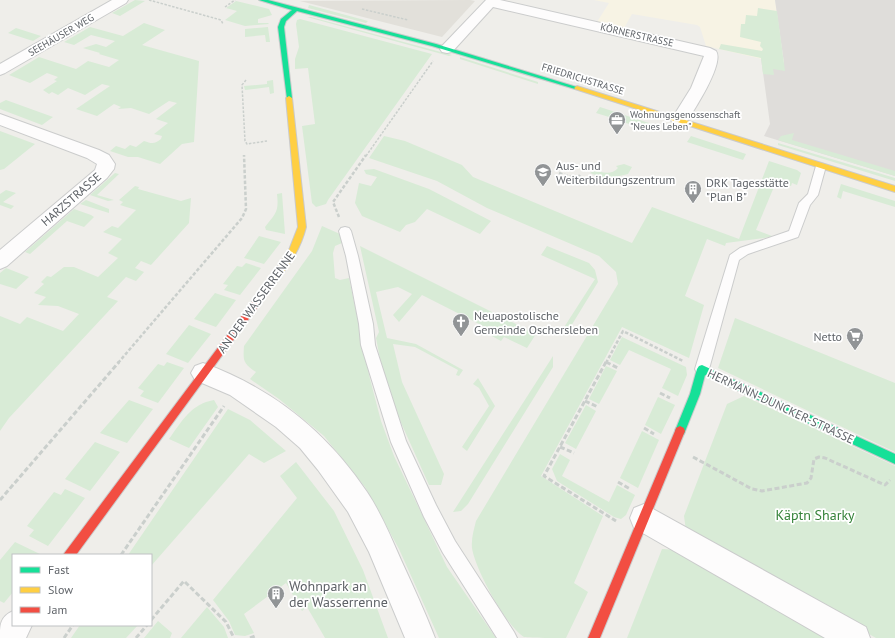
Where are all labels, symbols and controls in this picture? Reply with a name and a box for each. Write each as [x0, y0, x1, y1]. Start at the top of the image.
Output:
street label: SEEHÄUSER WEG [26, 11, 96, 59]
street label: KÖRNERSTRASSE [599, 20, 675, 50]
street label: FRIEDRICHSTRASSE [540, 60, 626, 98]
place label: Wohnungsgenossenschaft "Neues Leben" [630, 108, 741, 133]
office icon: Wohnungsgenossenschaft "Neues Leben" [607, 110, 627, 135]
place label: Aus- und Weiterbildungszentrum [556, 158, 675, 187]
school or university icon: Aus- und Weiterbildungszentrum [533, 162, 553, 187]
street label: HARZSTRASSE [38, 169, 104, 229]
place label: DRK Tagesstätte "Plan B" [706, 175, 789, 204]
building icon: DRK Tagesstätte "Plan B" [683, 179, 703, 204]
street label: AN DER WASSERRENNE [214, 248, 298, 356]
place label: Neuapostolische Gemeinde Oschersleben [474, 308, 598, 337]
church icon: Neuapostolische Gemeinde Oschersleben [451, 312, 471, 337]
supermarket icon: Netto [845, 326, 865, 351]
place label: Netto [813, 329, 842, 344]
street label: HERMANN-DUNCKER-STRASSE [705, 365, 857, 447]
park label: Käptn Sharky [775, 506, 855, 524]
legend [12, 554, 152, 626]
text: Fast [48, 562, 69, 577]
place label: Wohnpark an der Wasserrenne [289, 577, 388, 611]
text: Slow [48, 582, 73, 597]
building icon: Wohnpark an der Wasserrenne [266, 584, 286, 609]
text: Jam [47, 602, 67, 617]

